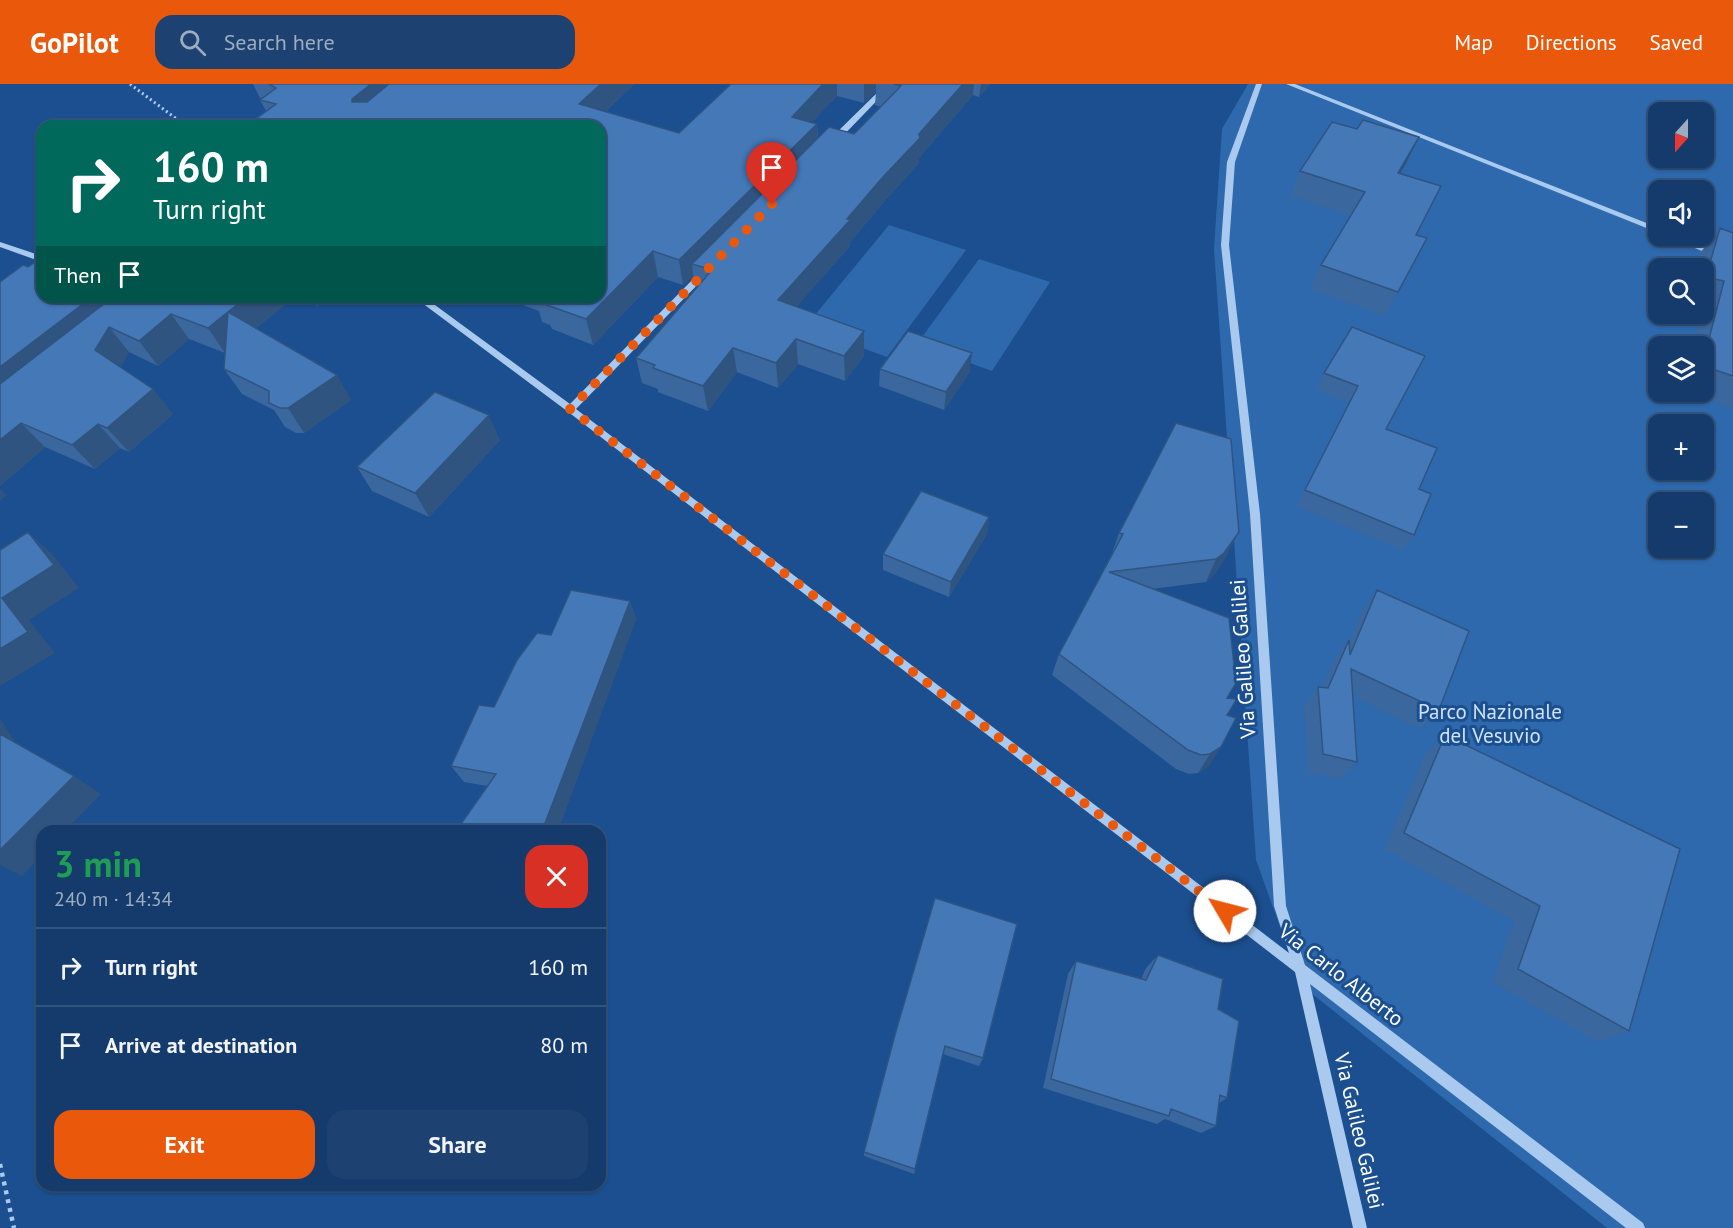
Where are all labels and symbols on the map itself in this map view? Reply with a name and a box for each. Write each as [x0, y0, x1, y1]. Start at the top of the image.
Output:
north arrow [1648, 102, 1714, 168]
pin [746, 142, 797, 204]
street label: Via Galileo Galilei [1223, 579, 1262, 741]
park label: Parco Nazionale del Vesuvio [1418, 698, 1562, 749]
position arrow [1193, 879, 1257, 943]
street label: Via Carlo Alberto [1273, 917, 1409, 1032]
street label: Via Galileo Galilei [1328, 1049, 1391, 1212]

